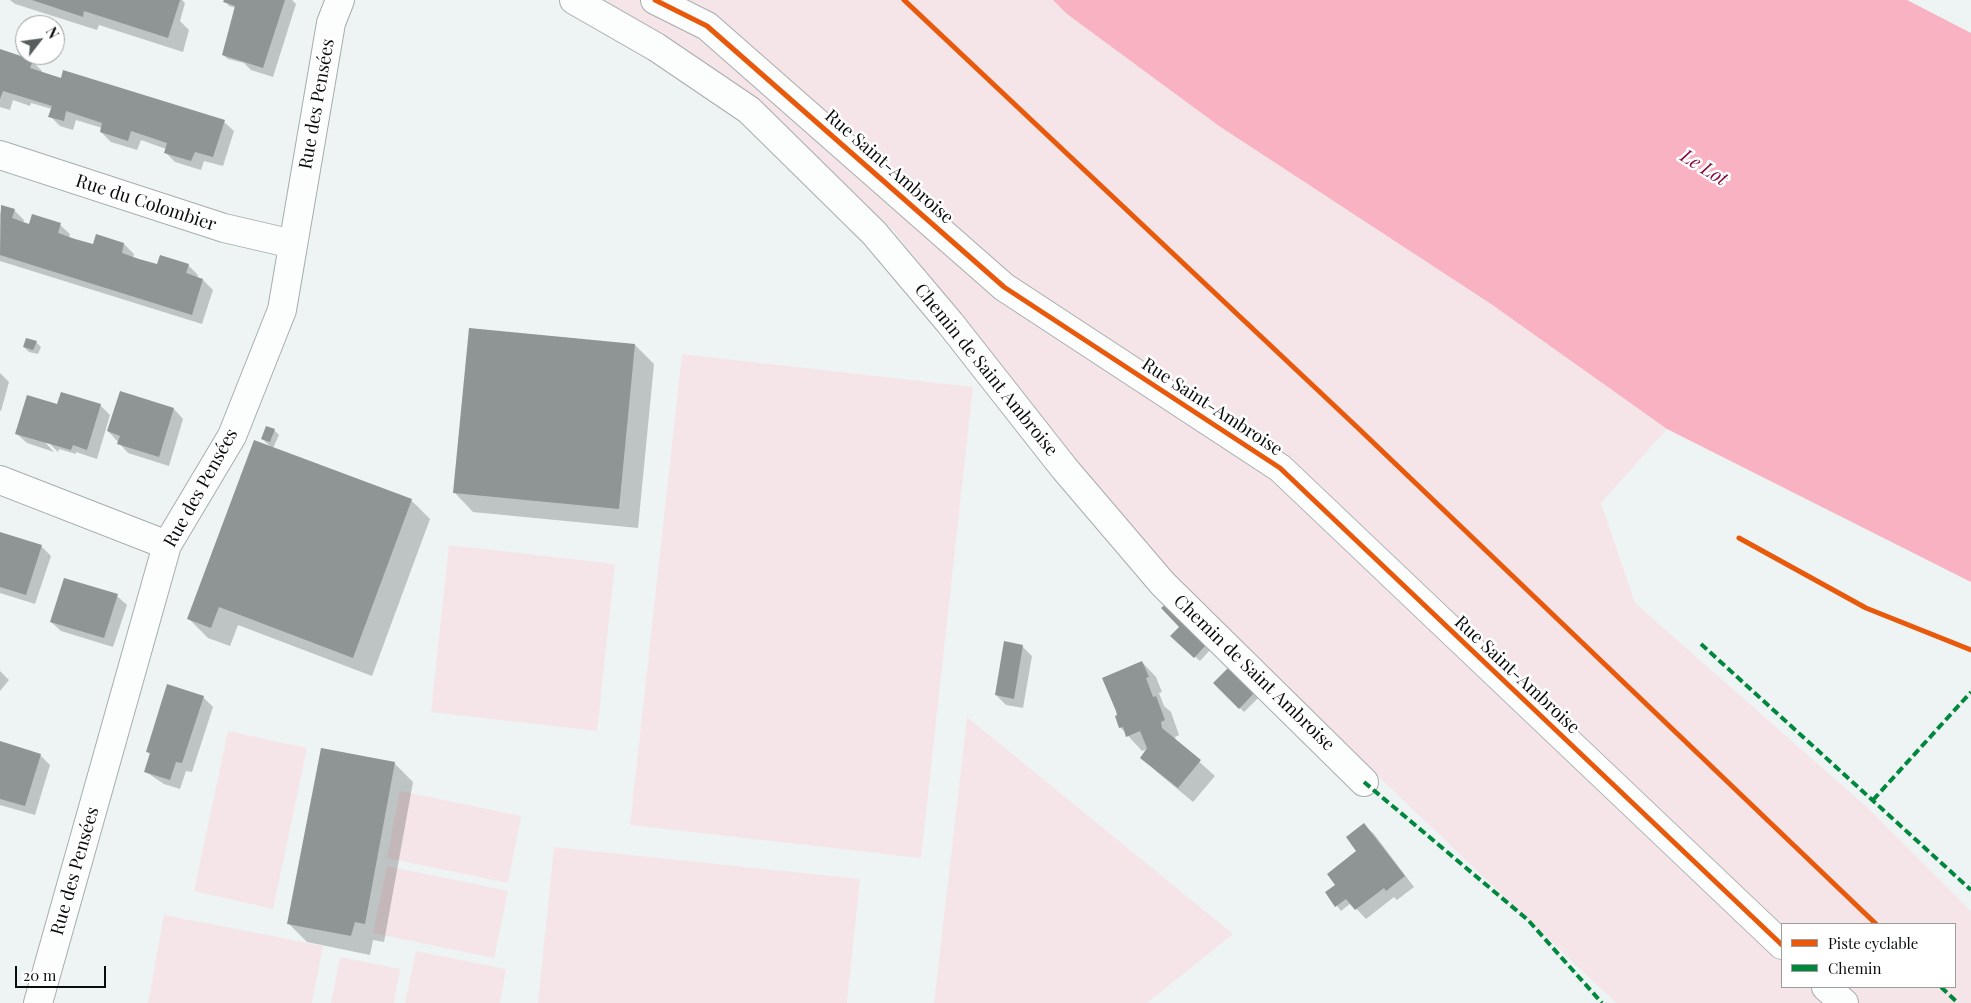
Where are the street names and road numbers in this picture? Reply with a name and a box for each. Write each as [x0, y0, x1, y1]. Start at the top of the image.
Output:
street label: Rue des Pensées [295, 37, 339, 171]
street label: Rue Saint-Ambroise [820, 105, 958, 229]
street label: Rue du Colombier [73, 170, 219, 236]
street label: Chemin de Saint Ambroise [910, 279, 1062, 461]
street label: Rue Saint-Ambroise [1138, 354, 1286, 460]
street label: Rue des Pensées [159, 425, 243, 551]
street label: Chemin de Saint Ambroise [1169, 590, 1339, 756]
street label: Rue Saint-Ambroise [1450, 611, 1584, 739]
street label: Rue des Pensées [46, 804, 104, 938]

